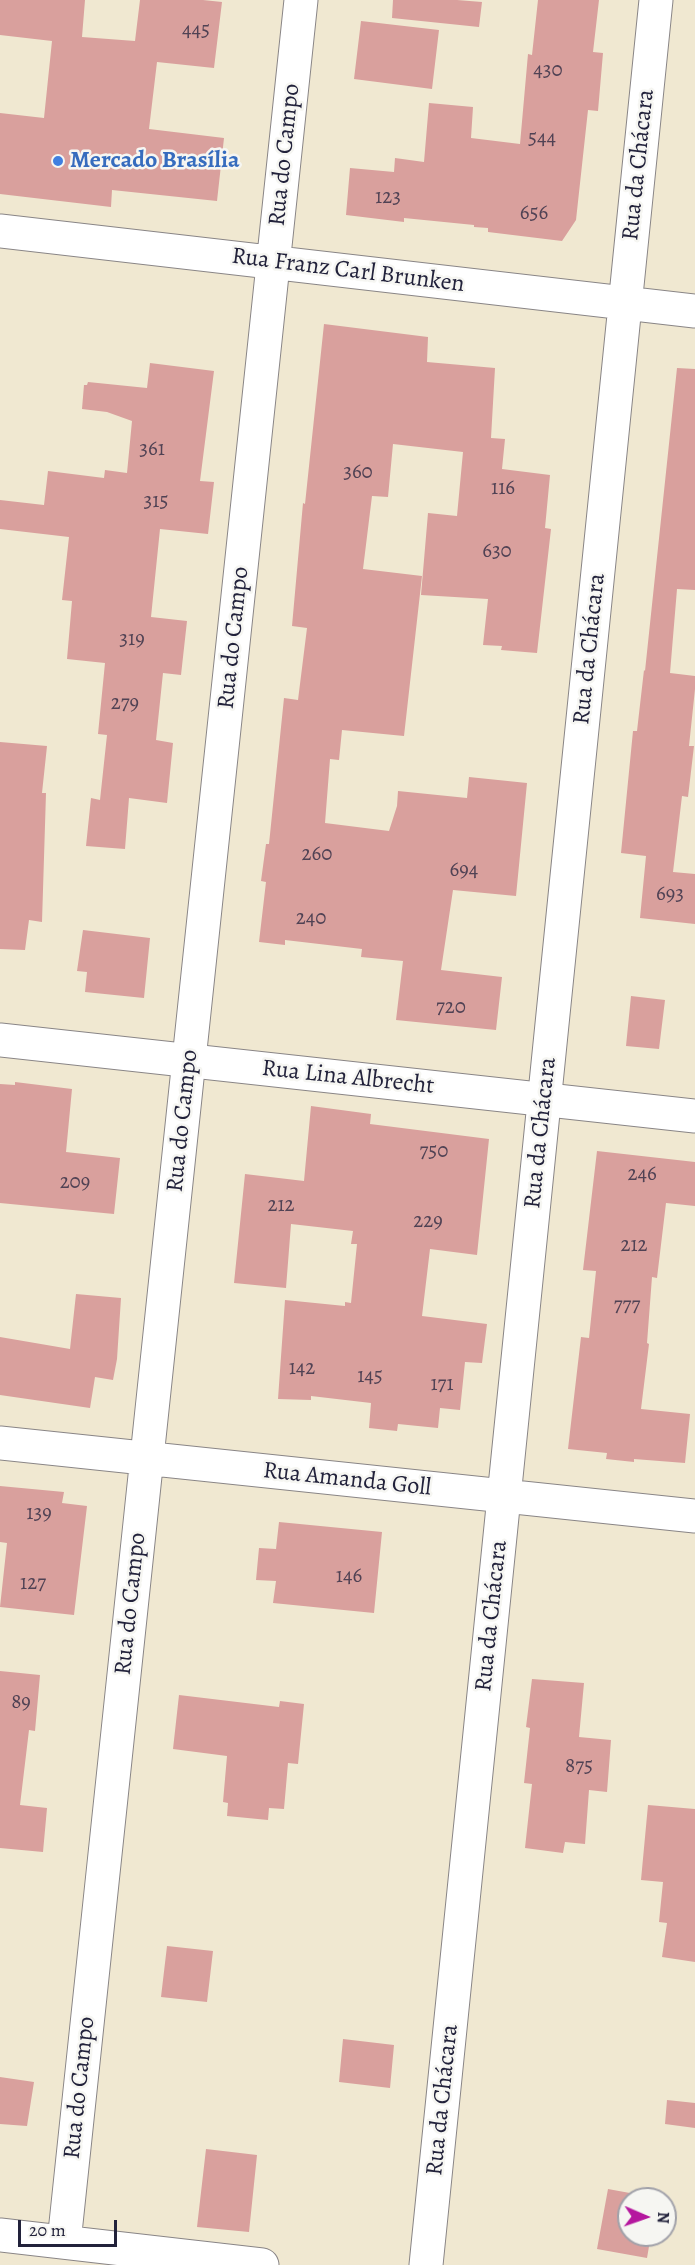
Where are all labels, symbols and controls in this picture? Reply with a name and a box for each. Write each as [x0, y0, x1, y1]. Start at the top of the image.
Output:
house number: 445 [182, 18, 210, 44]
house number: 430 [533, 58, 563, 84]
street label: Rua do Campo [263, 82, 307, 228]
street label: Rua da Chácara [617, 88, 661, 242]
house number: 544 [528, 126, 556, 152]
place label: Mercado Brasília [70, 147, 240, 175]
marker: Mercado Brasília [51, 154, 65, 168]
house number: 123 [375, 185, 401, 211]
house number: 656 [520, 201, 548, 227]
street label: Rua Franz Carl Brunken [230, 242, 466, 300]
house number: 361 [139, 437, 165, 463]
house number: 360 [343, 460, 373, 486]
house number: 116 [491, 476, 515, 502]
house number: 315 [144, 489, 168, 515]
house number: 630 [482, 539, 512, 565]
street label: Rua do Campo [212, 565, 256, 711]
street label: Rua da Chácara [568, 572, 612, 726]
house number: 319 [119, 627, 145, 653]
house number: 279 [111, 691, 139, 717]
house number: 260 [302, 842, 332, 868]
house number: 694 [450, 858, 478, 884]
house number: 693 [656, 882, 684, 908]
house number: 240 [296, 906, 326, 932]
house number: 720 [436, 995, 466, 1021]
street label: Rua do Campo [161, 1048, 205, 1194]
street label: Rua Lina Albrecht [260, 1055, 436, 1101]
street label: Rua da Chácara [519, 1056, 563, 1210]
house number: 750 [419, 1139, 449, 1165]
house number: 246 [627, 1162, 657, 1188]
house number: 209 [60, 1170, 90, 1196]
house number: 212 [267, 1193, 295, 1219]
house number: 229 [413, 1209, 443, 1235]
house number: 212 [620, 1233, 648, 1259]
house number: 777 [614, 1293, 640, 1319]
house number: 142 [289, 1356, 315, 1382]
house number: 145 [357, 1364, 383, 1390]
house number: 171 [430, 1372, 454, 1398]
street label: Rua Amanda Goll [262, 1457, 432, 1503]
house number: 139 [26, 1501, 52, 1527]
street label: Rua do Campo [109, 1531, 153, 1677]
street label: Rua da Chácara [470, 1539, 514, 1693]
house number: 146 [336, 1564, 362, 1590]
house number: 127 [20, 1571, 46, 1597]
house number: 89 [11, 1690, 31, 1716]
house number: 875 [565, 1754, 593, 1780]
street label: Rua do Campo [58, 2015, 102, 2161]
street label: Rua da Chácara [421, 2023, 465, 2177]
north arrow [617, 2187, 677, 2247]
scale bar [21, 2208, 120, 2246]
text: N [652, 2211, 674, 2224]
text: 20 m [29, 2218, 66, 2242]

